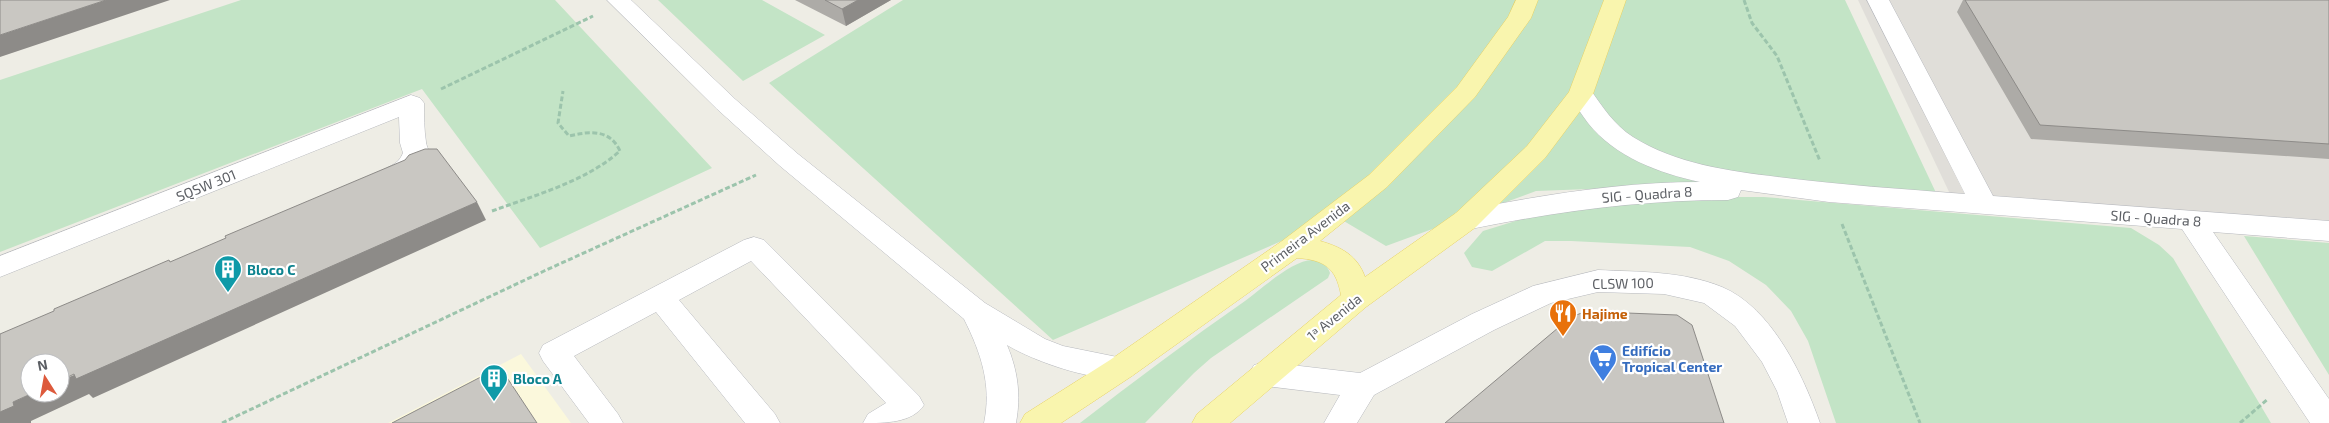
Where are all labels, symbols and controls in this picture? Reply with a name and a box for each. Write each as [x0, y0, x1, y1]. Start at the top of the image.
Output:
street label: SQSW 301 [174, 165, 238, 205]
street label: SIG - Quadra 8 [1601, 182, 1693, 206]
street label: Primeira Avenida [1257, 197, 1353, 275]
street label: SIG - Quadra 8 [2110, 206, 2202, 230]
building icon: Bloco C [213, 254, 243, 293]
place label: Bloco C [247, 261, 295, 278]
street label: CLSW 100 [1592, 274, 1654, 292]
street label: 1ª Avenida [1303, 290, 1365, 344]
restaurant icon: Hajime [1548, 298, 1578, 337]
place label: Hajime [1582, 305, 1628, 322]
place label: Edifício Tropical Center [1622, 342, 1722, 375]
supermarket icon: Edifício Tropical Center [1588, 343, 1618, 382]
north arrow [20, 353, 70, 403]
text: N [36, 355, 49, 374]
building icon: Bloco A [479, 363, 509, 402]
place label: Bloco A [513, 370, 563, 387]

